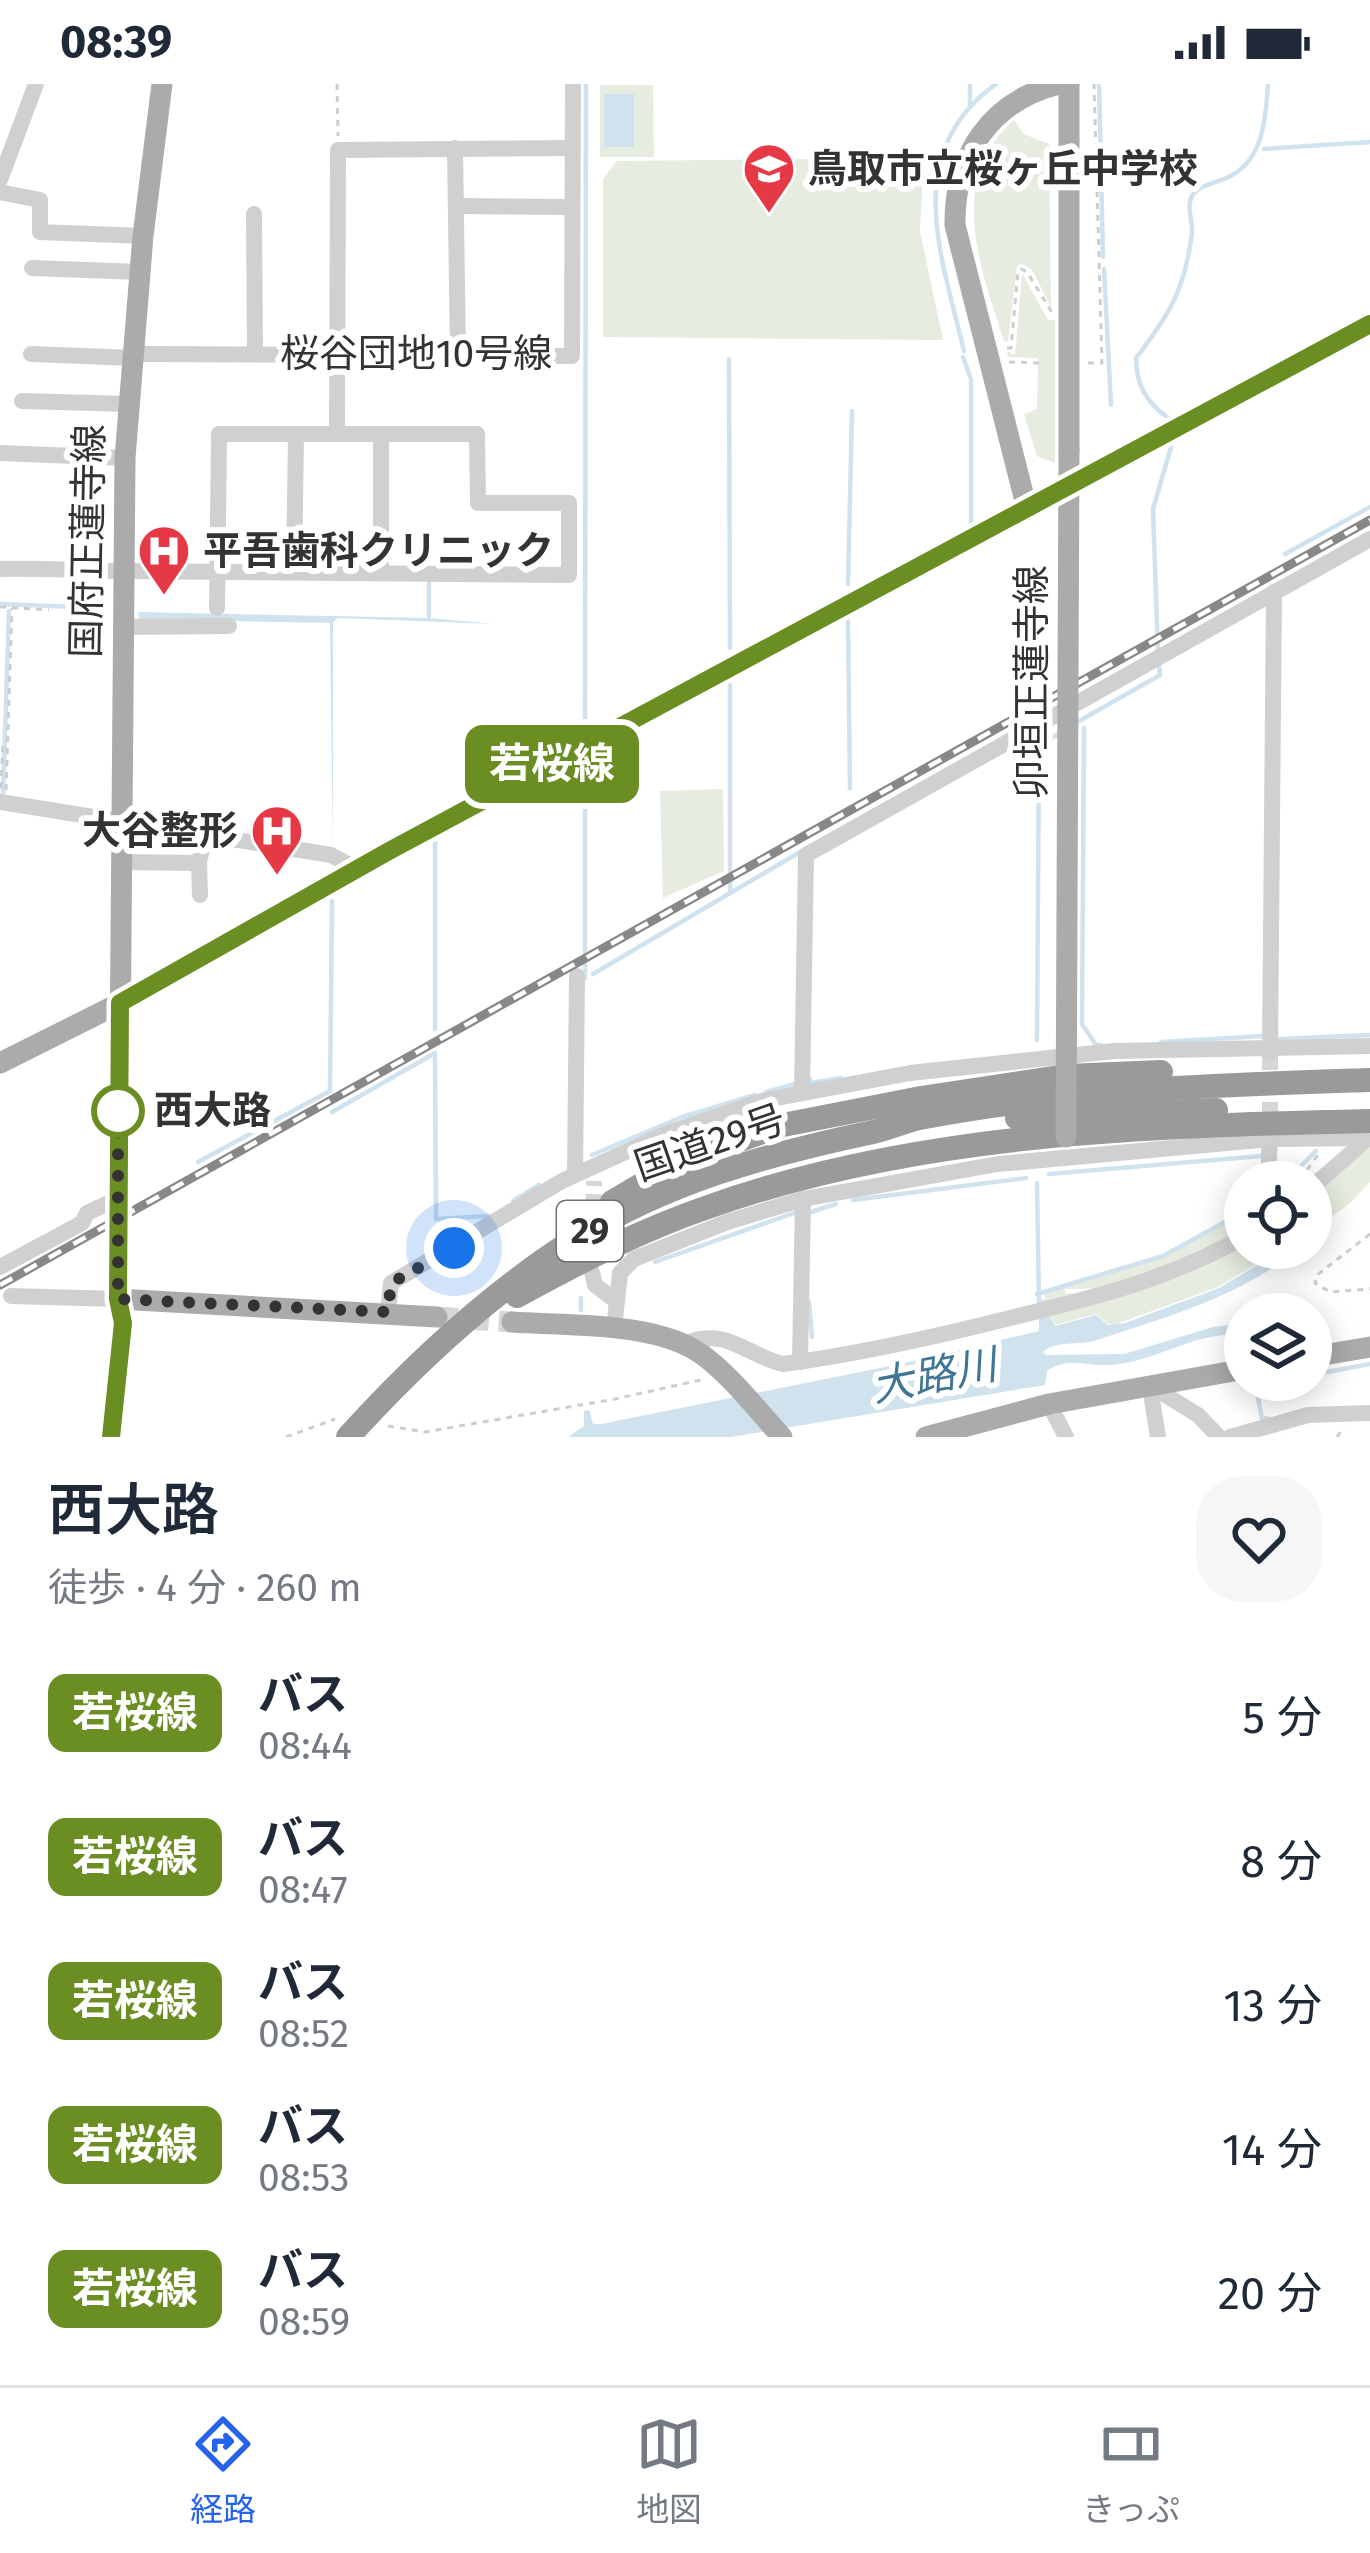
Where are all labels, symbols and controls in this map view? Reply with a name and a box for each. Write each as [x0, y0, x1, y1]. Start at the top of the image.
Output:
text: 08:39 [60, 15, 172, 69]
school or university icon: 鳥取市立桜ヶ丘中学校 [741, 141, 797, 215]
place label: 鳥取市立桜ヶ丘中学校 [808, 146, 1198, 192]
street label: 桜谷団地10号線 [280, 331, 552, 377]
street label: 国府正蓮寺線 [63, 424, 113, 658]
hospital icon: 平吾歯科クリニック [136, 523, 192, 597]
place label: 平吾歯科クリニック [203, 528, 554, 574]
street label: 卯垣正蓮寺線 [1009, 565, 1055, 799]
line badge: 若桜線 [483, 725, 621, 803]
text: 若桜線 [489, 739, 615, 789]
hospital icon: 大谷整形 [249, 803, 305, 877]
place label: 大谷整形 [82, 808, 238, 854]
marker: 西大路 [93, 1086, 143, 1136]
place label: 西大路 [154, 1088, 271, 1134]
street label: 国道29号 [629, 1096, 791, 1190]
map controls [1224, 1161, 1332, 1401]
button: locate [1224, 1161, 1332, 1269]
road number: 29 [557, 1201, 623, 1261]
your location [424, 1218, 484, 1278]
button: layers [1224, 1293, 1332, 1401]
water label: 大路川 [867, 1339, 1005, 1413]
button: heart [1196, 1476, 1322, 1602]
text: 西大路 [48, 1477, 219, 1545]
text: 徒歩 · 4 分 · 260 m [48, 1565, 362, 1611]
text: バス [258, 1668, 348, 1722]
text: 若桜線 [72, 1688, 198, 1738]
text: 5 分 [1243, 1691, 1322, 1745]
text: 08:44 [258, 1723, 352, 1769]
text: バス [258, 1812, 348, 1866]
text: 若桜線 [72, 1832, 198, 1882]
text: 8 分 [1240, 1835, 1322, 1889]
text: 08:47 [258, 1867, 348, 1913]
text: バス [258, 1956, 348, 2010]
text: 若桜線 [72, 1976, 198, 2026]
text: 13 分 [1223, 1979, 1322, 2033]
text: 08:52 [258, 2011, 349, 2057]
text: バス [258, 2100, 348, 2154]
text: 若桜線 [72, 2120, 198, 2170]
text: 14 分 [1222, 2123, 1322, 2177]
text: 08:53 [258, 2155, 350, 2201]
text: バス [258, 2244, 348, 2298]
text: 若桜線 [72, 2264, 198, 2314]
text: 20 分 [1218, 2267, 1322, 2321]
text: 08:59 [258, 2299, 350, 2345]
tab: 経路 [190, 2411, 256, 2531]
tab: 地図 [636, 2411, 702, 2531]
tab: きっぷ [1082, 2411, 1180, 2531]

